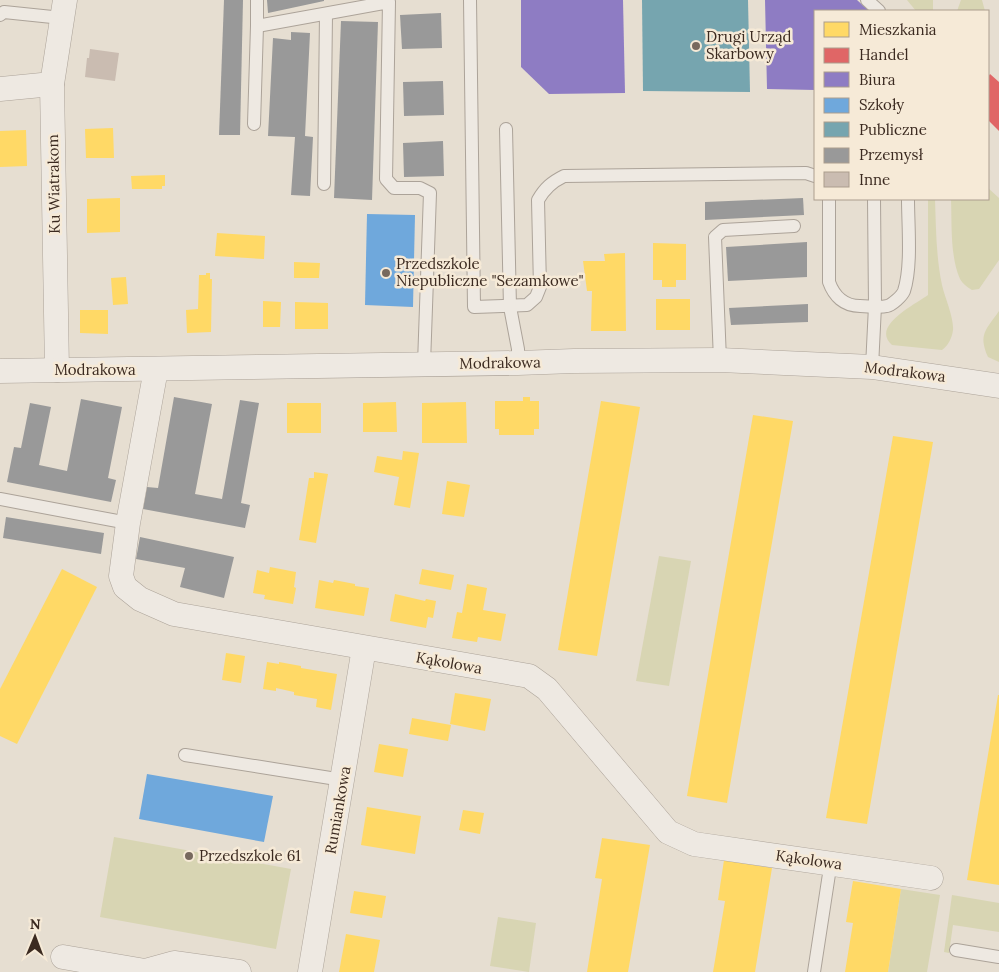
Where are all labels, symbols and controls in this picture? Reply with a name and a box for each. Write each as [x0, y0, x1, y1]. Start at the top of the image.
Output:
legend [814, 10, 989, 200]
text: Mieszkania [859, 20, 937, 39]
place label: Drugi Urząd Skarbowy [706, 27, 792, 63]
marker: Drugi Urząd Skarbowy [690, 40, 702, 52]
text: Handel [859, 45, 909, 64]
text: Biura [859, 70, 896, 89]
text: Szkoły [859, 95, 904, 114]
text: Publiczne [859, 120, 927, 139]
street label: Ku Wiatrakom [43, 134, 64, 234]
text: Przemysł [859, 145, 923, 164]
text: Inne [859, 170, 890, 189]
place label: Przedszkole Niepubliczne "Sezamkowe" [396, 254, 584, 290]
marker: Przedszkole Niepubliczne "Sezamkowe" [380, 267, 392, 279]
street label: Modrakowa [459, 352, 541, 373]
street label: Modrakowa [863, 357, 947, 386]
street label: Modrakowa [54, 360, 136, 379]
street label: Kąkolowa [414, 647, 484, 678]
street label: Rumiankowa [320, 764, 355, 855]
street label: Kąkolowa [775, 845, 844, 874]
place label: Przedszkole 61 [199, 846, 301, 865]
marker: Przedszkole 61 [183, 850, 195, 862]
north arrow [10, 912, 60, 962]
text: N [30, 915, 41, 933]

